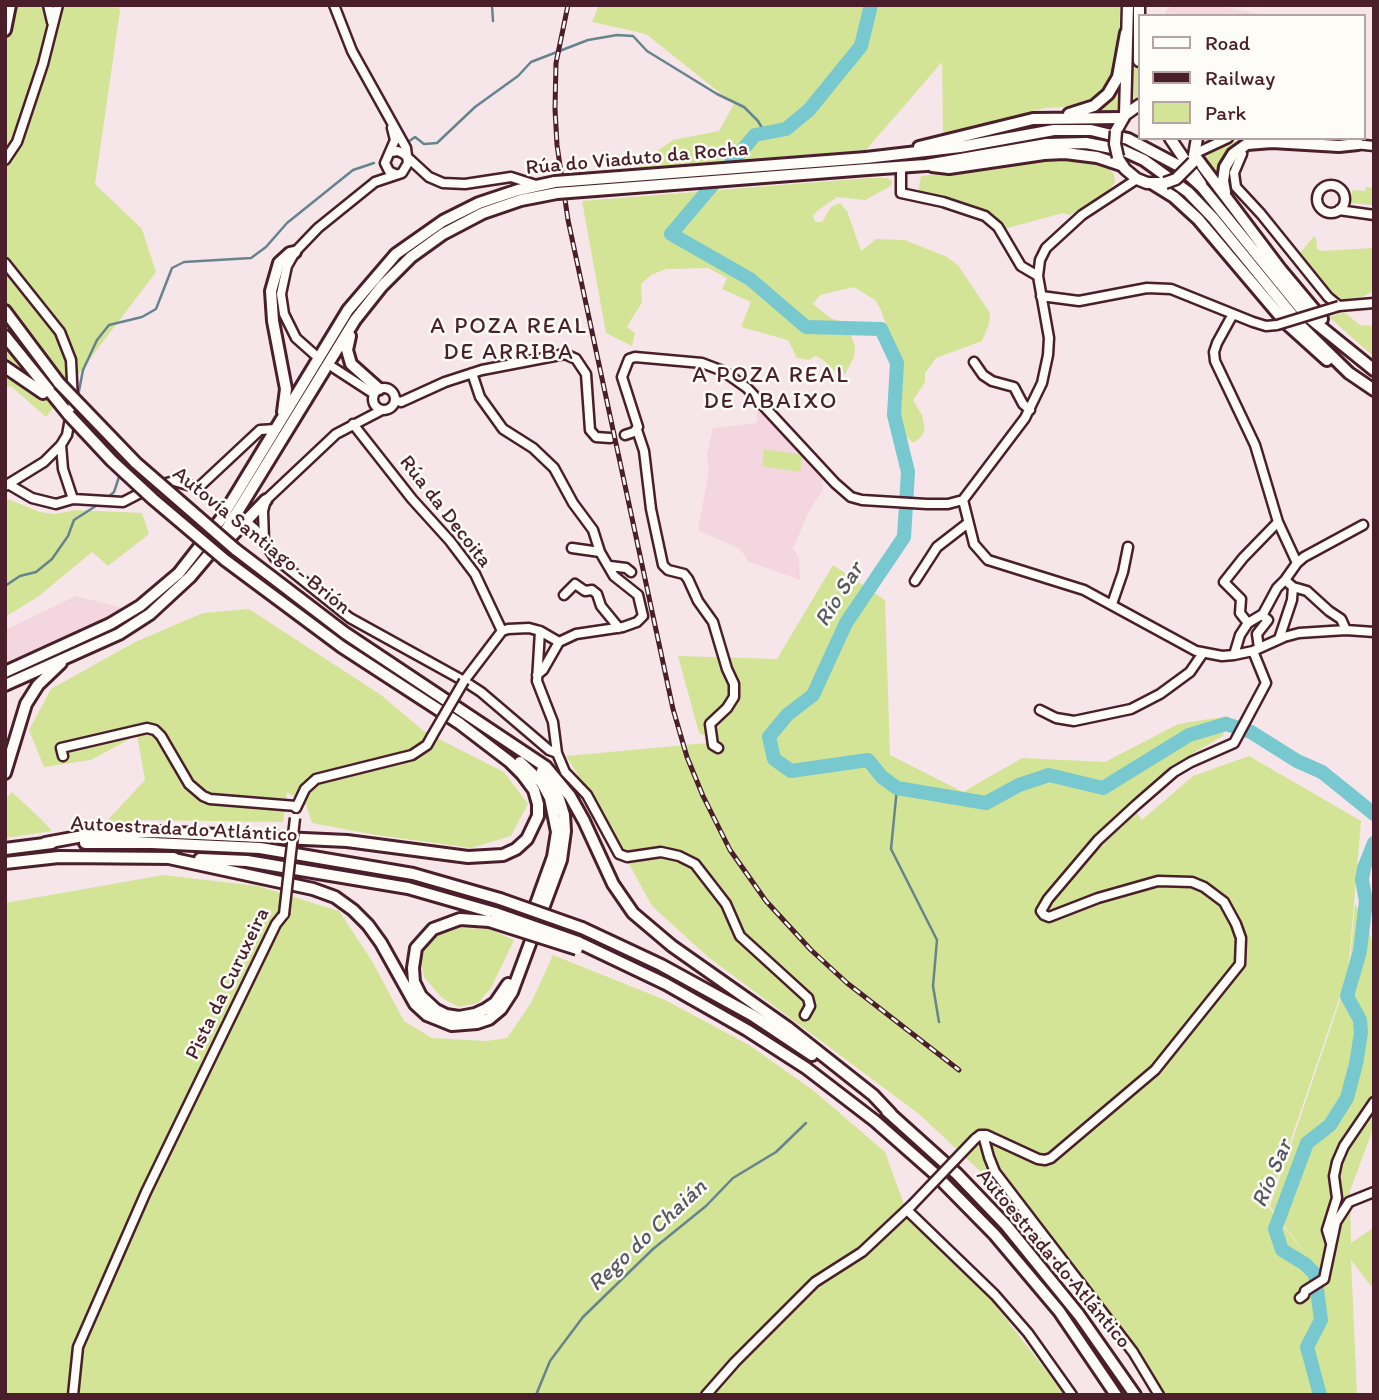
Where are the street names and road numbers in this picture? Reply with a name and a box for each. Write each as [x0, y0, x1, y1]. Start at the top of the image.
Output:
street label: Rúa do Viaduto da Rocha [525, 137, 749, 181]
street label: Rúa da Decoita [393, 451, 497, 573]
street label: Autovía Santiago - Brión [167, 462, 355, 620]
street label: Autoestrada do Atlántico [70, 811, 298, 849]
street label: Pista da Curuxeira [180, 904, 276, 1064]
street label: Autoestrada do Atlántico [970, 1164, 1136, 1354]

